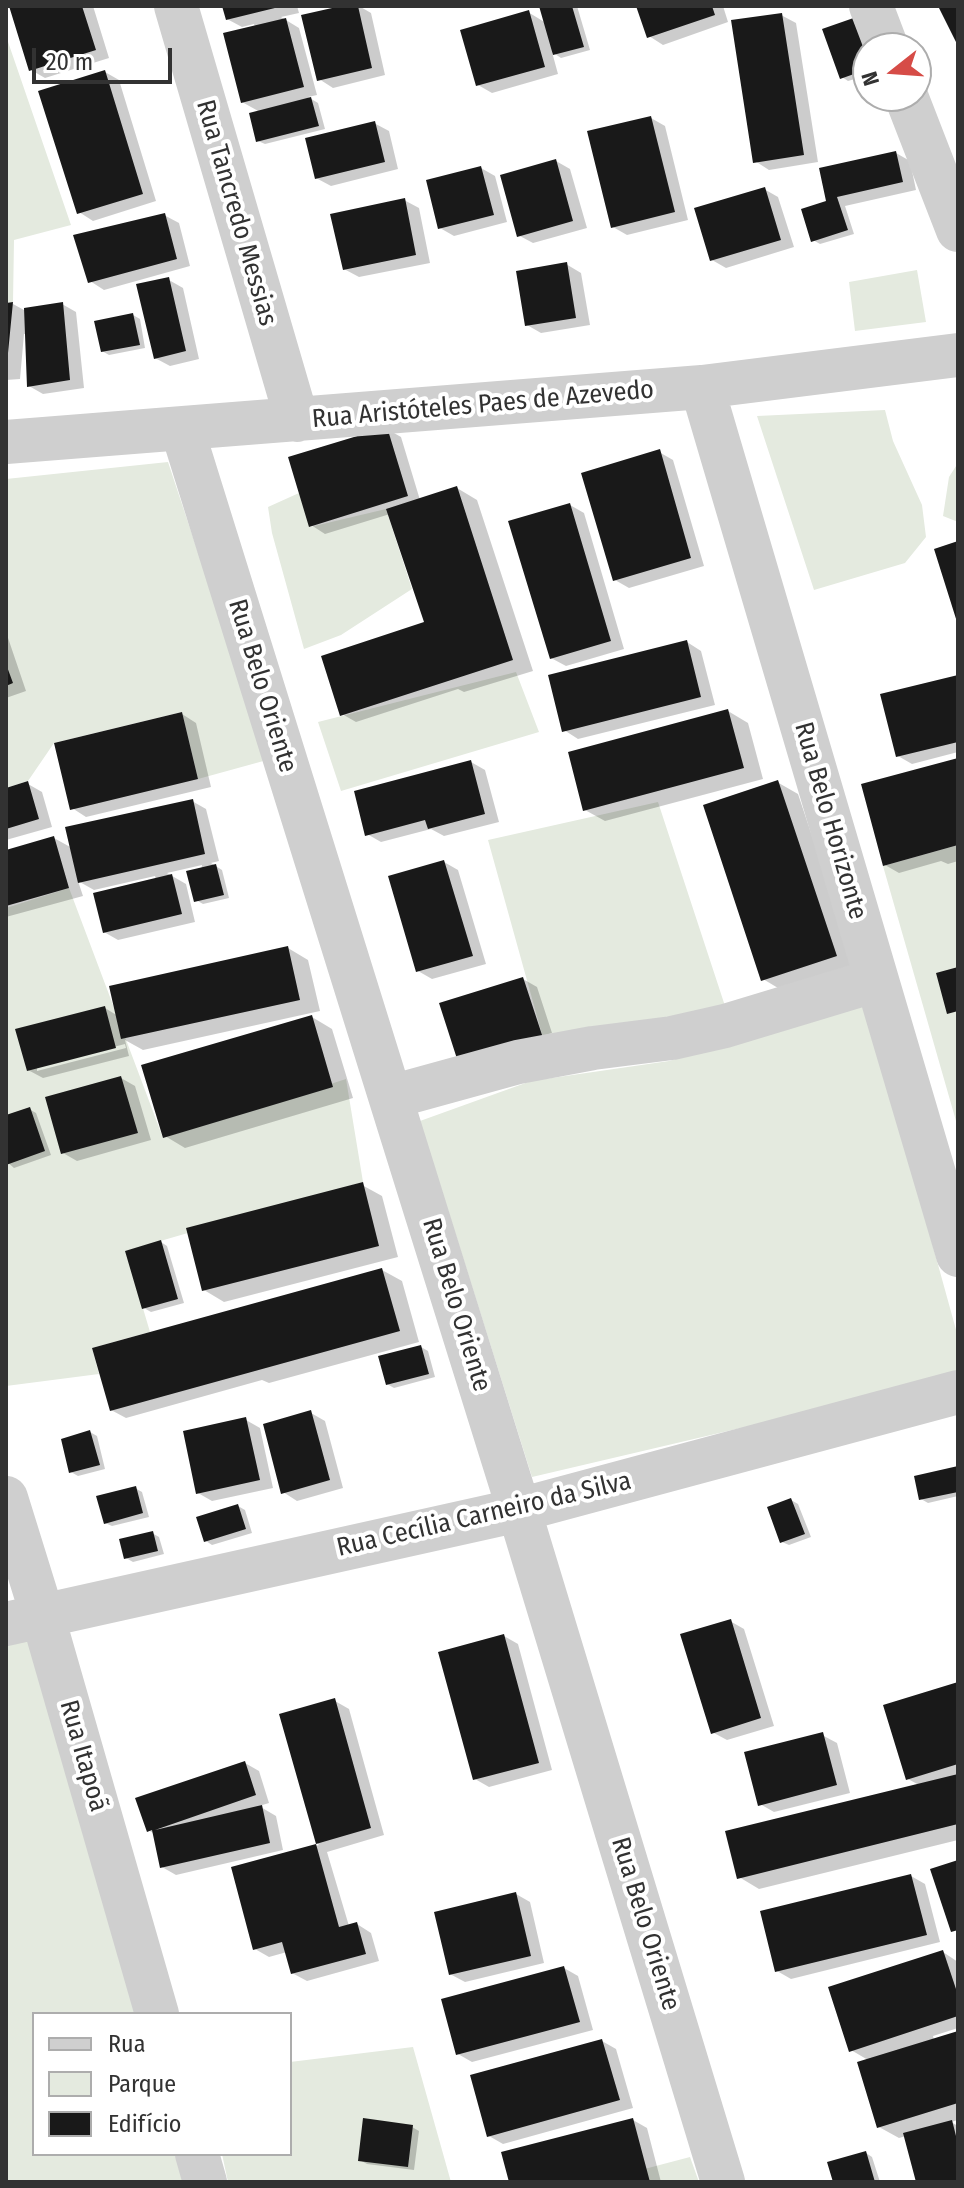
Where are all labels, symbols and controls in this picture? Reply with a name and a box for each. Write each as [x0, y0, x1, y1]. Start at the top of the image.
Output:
scale bar [36, 32, 176, 82]
north arrow [852, 32, 932, 112]
text: 20 m [46, 48, 93, 76]
text: N [856, 68, 885, 89]
street label: Rua Tancredo Messias [189, 97, 283, 329]
street label: Rua Aristóteles Paes de Azevedo [311, 375, 655, 435]
street label: Rua Belo Oriente [221, 596, 303, 776]
street label: Rua Belo Horizonte [787, 719, 873, 923]
street label: Rua Belo Oriente [415, 1215, 497, 1395]
street label: Rua Cecília Carneiro da Silva [334, 1466, 634, 1564]
street label: Rua Itapoã [52, 1697, 114, 1815]
street label: Rua Belo Oriente [604, 1834, 686, 2014]
legend [32, 2012, 292, 2156]
text: Rua [108, 2030, 145, 2058]
text: Parque [108, 2070, 176, 2098]
text: Edifício [108, 2110, 181, 2138]

